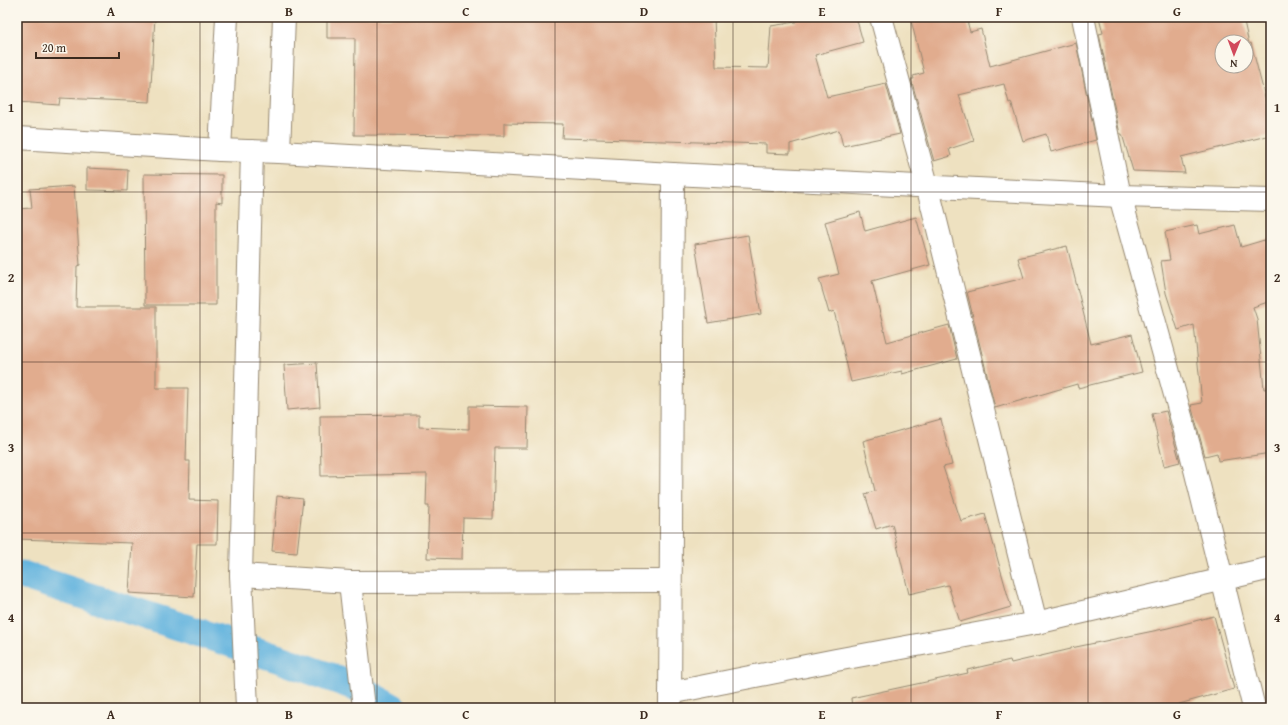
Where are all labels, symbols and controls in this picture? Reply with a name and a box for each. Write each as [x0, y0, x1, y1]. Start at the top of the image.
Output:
text: A [107, 2, 116, 21]
text: B [285, 2, 293, 21]
text: C [462, 2, 470, 21]
text: D [640, 2, 648, 21]
text: E [819, 2, 826, 21]
text: F [996, 2, 1003, 21]
text: G [1173, 2, 1181, 21]
scale bar [36, 34, 119, 60]
north arrow [1214, 34, 1254, 74]
text: 20 m [42, 39, 66, 56]
text: N [1229, 56, 1238, 72]
text: 1 [8, 98, 14, 117]
text: 1 [1274, 98, 1280, 117]
text: 2 [8, 268, 15, 287]
text: 2 [1274, 268, 1281, 287]
text: 3 [8, 438, 14, 457]
text: 3 [1274, 438, 1280, 457]
text: 4 [8, 608, 15, 627]
text: 4 [1274, 608, 1281, 627]
text: A [107, 705, 116, 724]
text: B [285, 705, 293, 724]
text: C [462, 705, 470, 724]
text: D [640, 705, 648, 724]
text: E [819, 705, 826, 724]
text: F [996, 705, 1003, 724]
text: G [1173, 705, 1181, 724]

